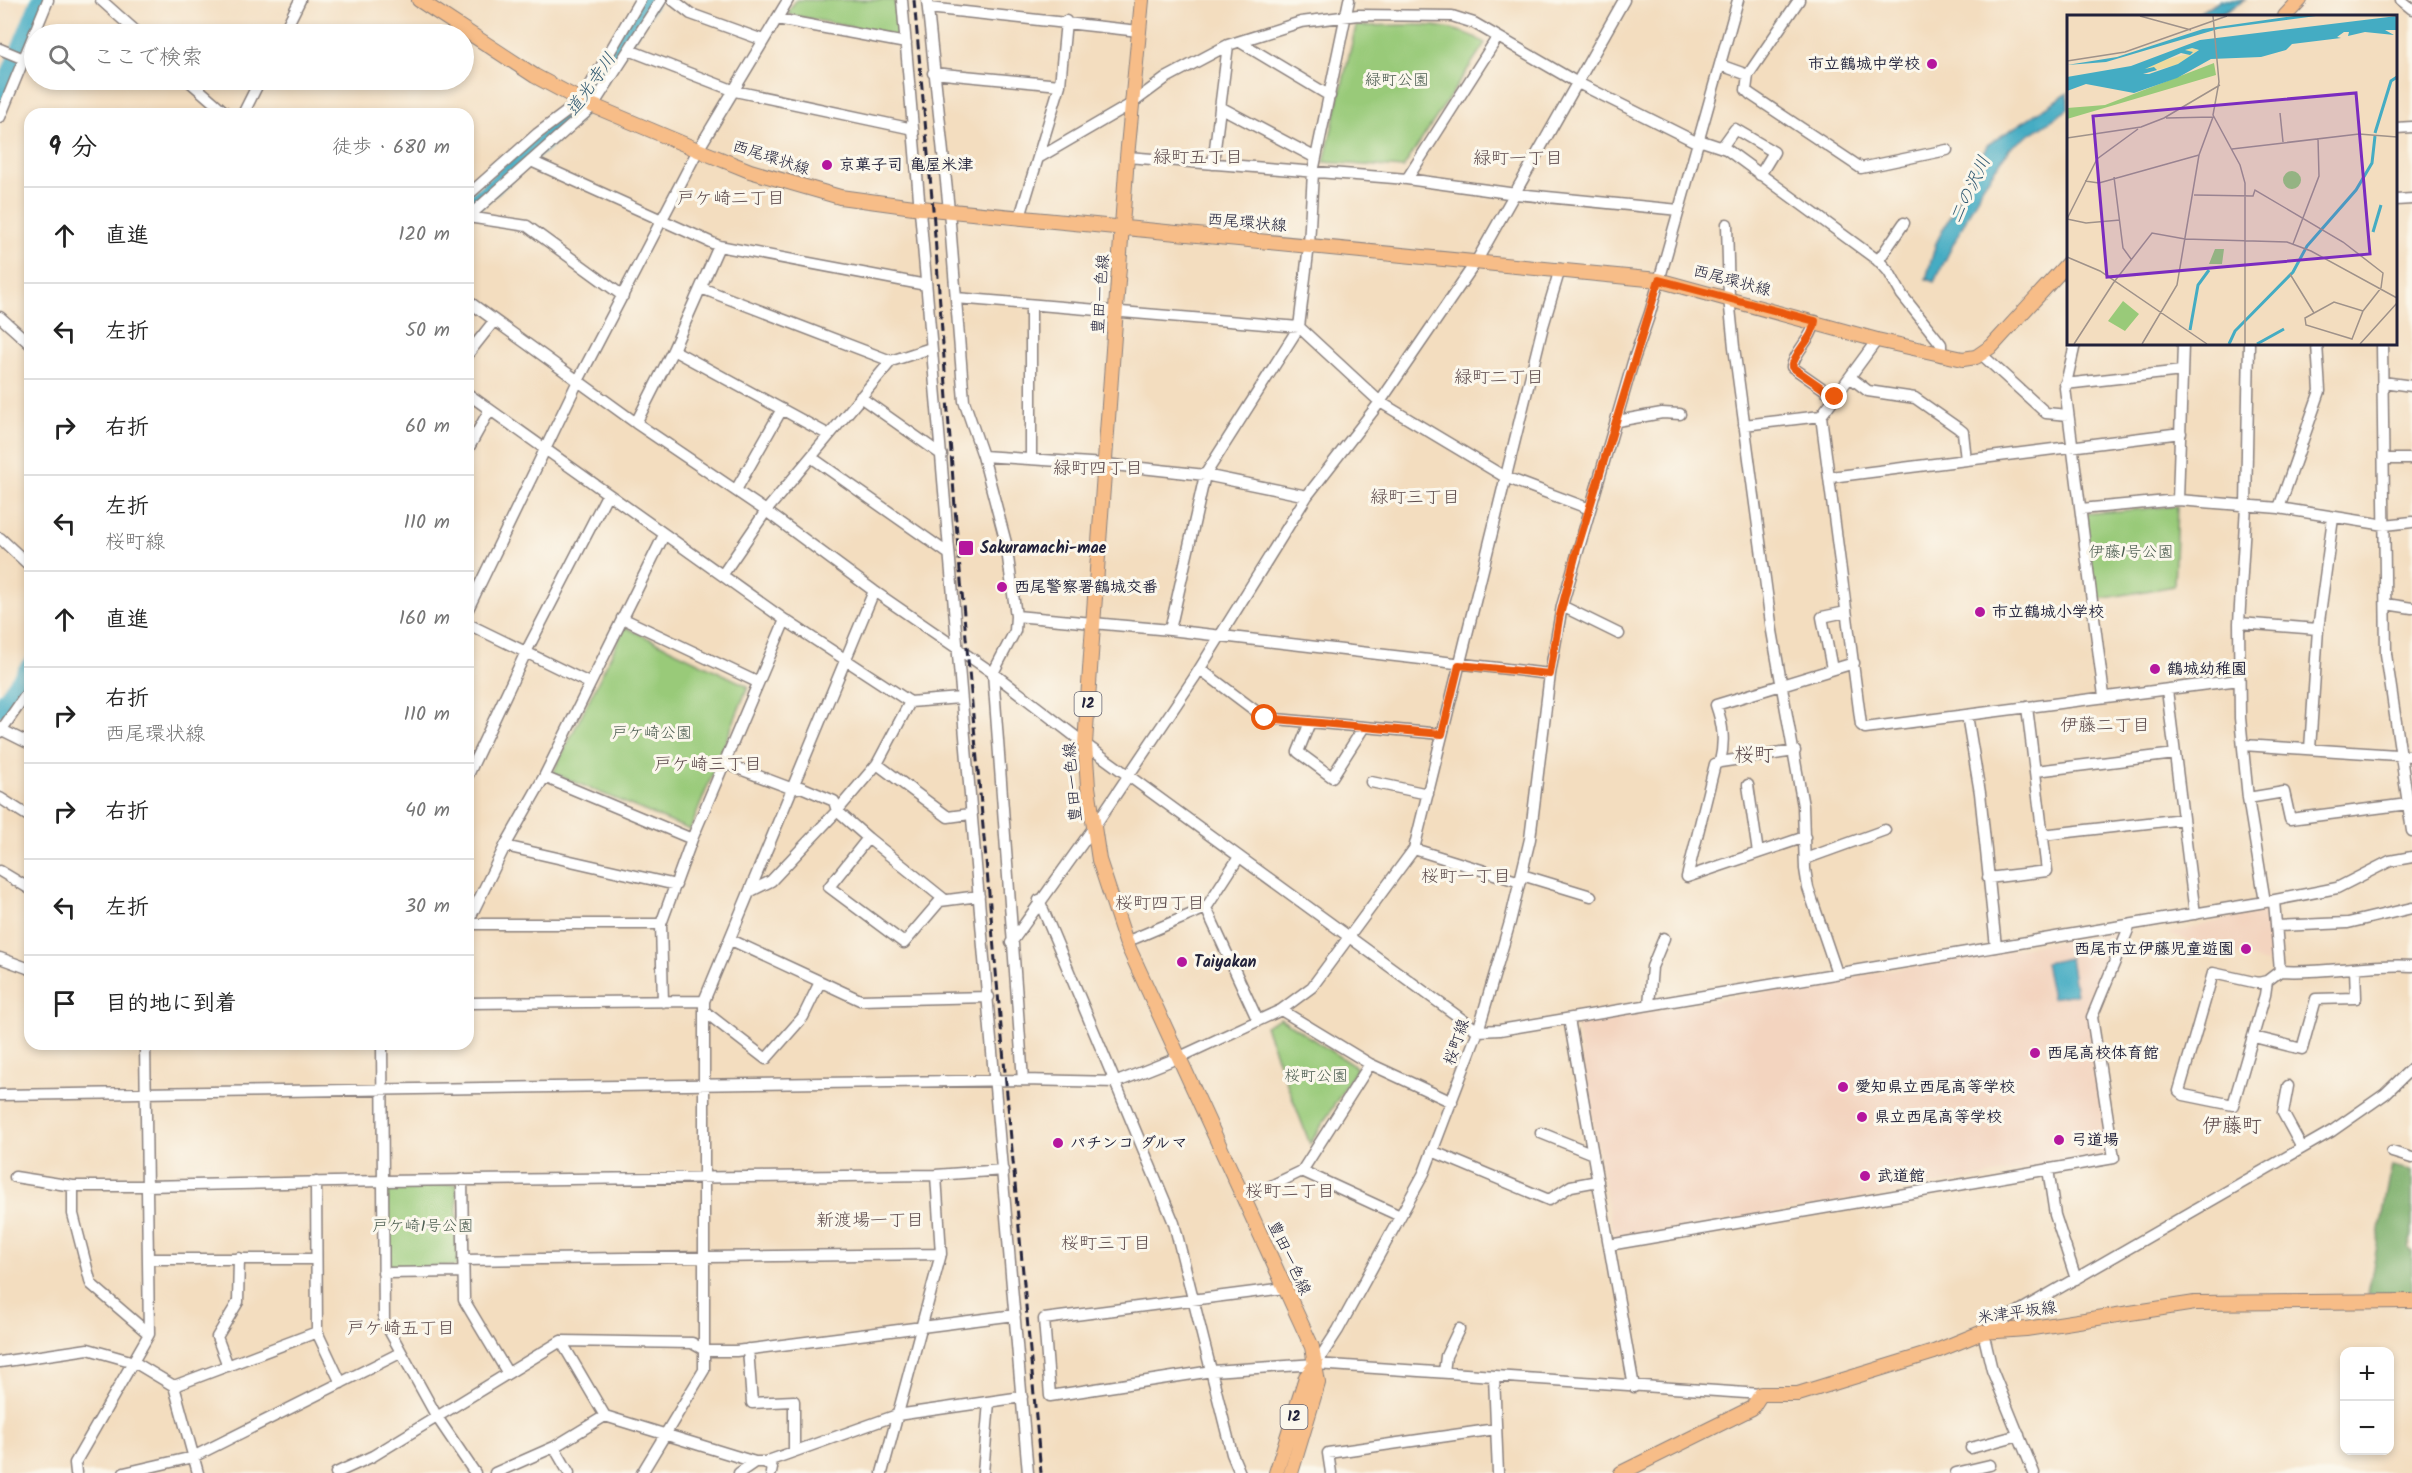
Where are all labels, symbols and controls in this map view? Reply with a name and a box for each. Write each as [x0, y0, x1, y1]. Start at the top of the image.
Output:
inset map [2067, 15, 2397, 345]
search box [24, 24, 474, 90]
icon: search [45, 41, 78, 74]
text: ここで検索 [93, 41, 203, 76]
water label: 道光寺川 [559, 47, 625, 123]
place label: 市立鶴城中学校 [1808, 52, 1920, 77]
marker: 市立鶴城中学校 [1925, 57, 1939, 71]
park label: 緑町公園 [1365, 68, 1429, 93]
text: 9 分 [48, 127, 97, 169]
text: 徒歩 · 680 m [332, 132, 450, 164]
street label: 西尾環状線 [729, 134, 813, 182]
district label: 緑町五丁目 [1153, 144, 1243, 173]
district label: 緑町一丁目 [1473, 145, 1563, 174]
water label: 二の沢川 [1943, 151, 1999, 229]
place label: 京菓子司 亀屋米津 [839, 153, 973, 178]
marker: 京菓子司 亀屋米津 [820, 158, 834, 172]
district label: 戸ケ崎二丁目 [677, 185, 785, 214]
street label: 西尾環状線 [1206, 207, 1288, 239]
icon: ahead [48, 219, 81, 252]
text: 直進 [105, 219, 149, 254]
text: 120 m [398, 219, 450, 251]
street label: 豊田一色線 [1086, 253, 1116, 335]
street label: 西尾環状線 [1690, 259, 1774, 303]
icon: left [48, 315, 81, 348]
text: 左折 [105, 315, 149, 350]
text: 50 m [405, 315, 450, 347]
district label: 緑町二丁目 [1454, 364, 1544, 393]
route end [1821, 383, 1847, 409]
icon: right [48, 411, 81, 444]
text: 右折 [105, 411, 149, 446]
text: 60 m [405, 411, 450, 443]
district label: 緑町四丁目 [1053, 455, 1143, 484]
district label: 緑町三丁目 [1370, 484, 1460, 513]
text: 左折 [105, 490, 149, 525]
icon: left [48, 507, 81, 540]
text: 110 m [404, 507, 450, 539]
text: 桜町線 [105, 527, 165, 559]
place label: Sakuramachi-mae [980, 536, 1107, 561]
marker: Sakuramachi-mae [957, 539, 975, 557]
park label: 伊藤1号公園 [2088, 540, 2174, 565]
place label: 西尾警察署鶴城交番 [1014, 575, 1158, 600]
marker: 西尾警察署鶴城交番 [995, 580, 1009, 594]
place label: 市立鶴城小学校 [1992, 600, 2104, 625]
icon: ahead [48, 603, 81, 636]
text: 直進 [105, 603, 149, 638]
text: 160 m [399, 603, 450, 635]
marker: 市立鶴城小学校 [1973, 605, 1987, 619]
place label: 鶴城幼稚園 [2167, 657, 2247, 682]
marker: 鶴城幼稚園 [2148, 662, 2162, 676]
text: 右折 [105, 682, 149, 717]
road number: 12 [1074, 692, 1102, 716]
icon: right [48, 699, 81, 732]
text: 110 m [404, 699, 450, 731]
route start [1251, 704, 1277, 730]
district label: 伊藤二丁目 [2060, 712, 2150, 741]
text: 西尾環状線 [105, 719, 205, 751]
park label: 戸ケ崎公園 [612, 721, 692, 746]
district label: 桜町 [1734, 740, 1774, 772]
street label: 豊田一色線 [1057, 741, 1089, 823]
district label: 戸ケ崎三丁目 [654, 751, 762, 780]
icon: right [48, 795, 81, 828]
text: 右折 [105, 795, 149, 830]
text: 40 m [405, 795, 450, 827]
district label: 桜町一丁目 [1421, 863, 1511, 892]
district label: 桜町四丁目 [1115, 890, 1205, 919]
icon: left [48, 891, 81, 924]
text: 左折 [105, 891, 149, 926]
text: 30 m [405, 891, 450, 923]
place label: 西尾市立伊藤児童遊園 [2074, 937, 2234, 962]
marker: 西尾市立伊藤児童遊園 [2239, 942, 2253, 956]
place label: Taiyakan [1194, 950, 1257, 975]
marker: Taiyakan [1175, 955, 1189, 969]
icon: arrive [48, 987, 81, 1020]
text: 目的地に到着 [105, 987, 237, 1022]
street label: 桜町線 [1437, 1015, 1477, 1069]
place label: 西尾高校体育館 [2047, 1041, 2159, 1066]
marker: 西尾高校体育館 [2028, 1046, 2042, 1060]
park label: 桜町公園 [1284, 1064, 1348, 1089]
place label: 愛知県立西尾高等学校 [1855, 1075, 2015, 1100]
marker: 愛知県立西尾高等学校 [1836, 1080, 1850, 1094]
place label: 県立西尾高等学校 [1874, 1105, 2002, 1130]
marker: 県立西尾高等学校 [1855, 1110, 1869, 1124]
district label: 伊藤町 [2202, 1111, 2262, 1143]
place label: 弓道場 [2071, 1128, 2119, 1153]
place label: パチンコ ダルマ [1070, 1131, 1188, 1156]
marker: 弓道場 [2052, 1133, 2066, 1147]
marker: パチンコ ダルマ [1051, 1136, 1065, 1150]
place label: 武道館 [1877, 1164, 1925, 1189]
marker: 武道館 [1858, 1169, 1872, 1183]
district label: 桜町二丁目 [1245, 1178, 1335, 1207]
district label: 新渡場一丁目 [816, 1207, 924, 1236]
park label: 戸ケ崎1号公園 [372, 1214, 474, 1239]
street label: 豊田一色線 [1261, 1216, 1317, 1300]
district label: 桜町三丁目 [1061, 1230, 1151, 1259]
street label: 米津平坂線 [1976, 1295, 2058, 1331]
district label: 戸ケ崎五丁目 [347, 1315, 455, 1344]
map controls [2340, 1347, 2394, 1455]
button: + [2340, 1347, 2394, 1401]
button: − [2340, 1401, 2394, 1455]
road number: 12 [1280, 1405, 1308, 1429]

